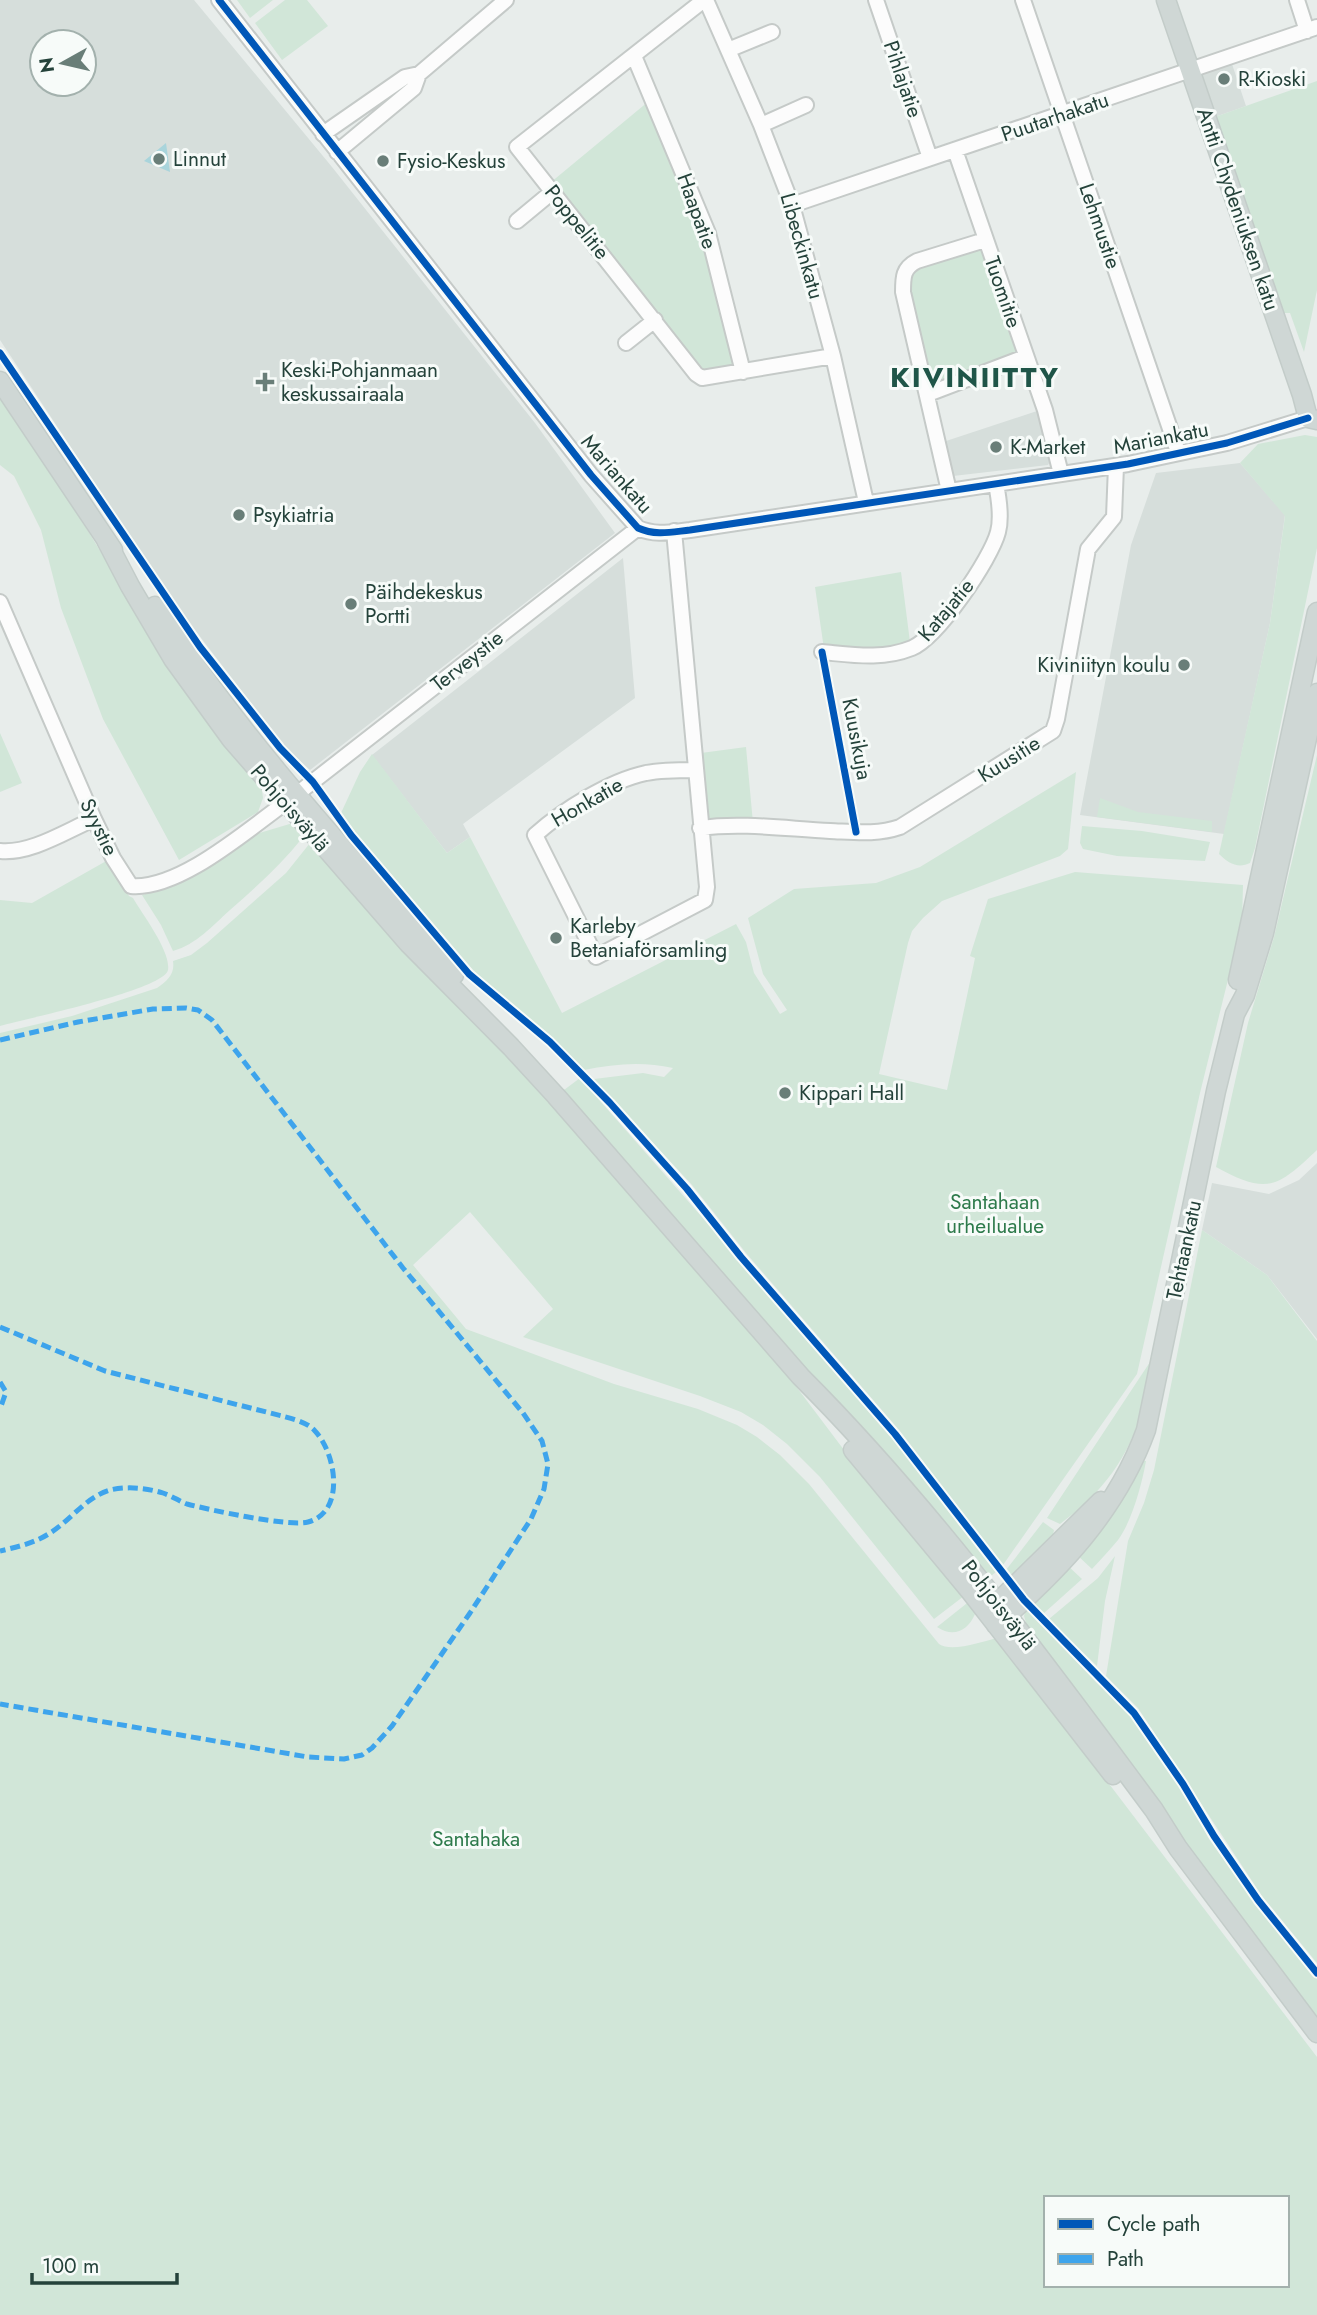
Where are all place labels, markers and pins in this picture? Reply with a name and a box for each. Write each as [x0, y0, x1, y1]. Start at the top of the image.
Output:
place label: R-Kioski [1238, 64, 1306, 94]
marker: R-Kioski [1216, 71, 1232, 87]
place label: Linnut [173, 144, 226, 174]
place label: Fysio-Keskus [397, 146, 506, 176]
marker: Linnut [151, 151, 167, 167]
marker: Fysio-Keskus [375, 153, 391, 169]
place label: Keski-Pohjanmaan keskussairaala [281, 355, 438, 409]
marker: Keski-Pohjanmaan keskussairaala [255, 372, 275, 392]
place label: K-Market [1010, 432, 1085, 462]
marker: K-Market [988, 439, 1004, 455]
place label: Psykiatria [253, 500, 334, 530]
marker: Psykiatria [231, 507, 247, 523]
place label: Päihdekeskus Portti [365, 577, 483, 631]
marker: Päihdekeskus Portti [343, 596, 359, 612]
place label: Kiviniityn koulu [1037, 650, 1170, 680]
marker: Kiviniityn koulu [1176, 657, 1192, 673]
place label: Karleby Betaniaförsamling [570, 911, 727, 965]
marker: Karleby Betaniaförsamling [548, 930, 564, 946]
place label: Kippari Hall [799, 1078, 904, 1108]
marker: Kippari Hall [777, 1085, 793, 1101]

